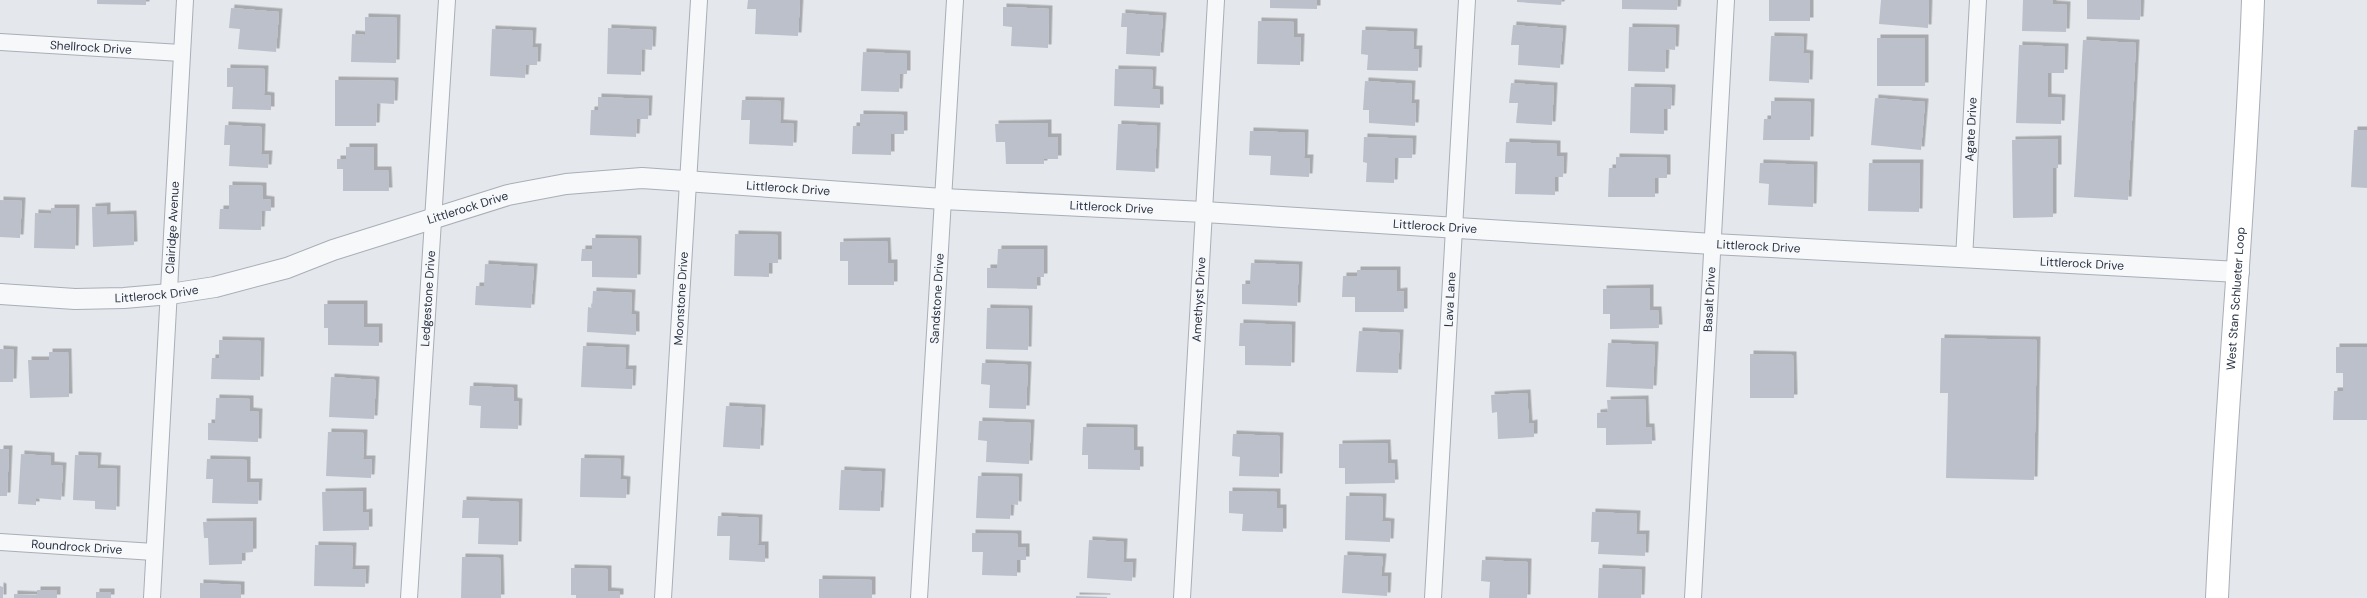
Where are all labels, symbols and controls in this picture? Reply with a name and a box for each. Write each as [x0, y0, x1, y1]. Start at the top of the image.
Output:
street label: Shellrock Drive [49, 37, 132, 58]
street label: Agate Drive [1961, 97, 1981, 162]
street label: Littlerock Drive [746, 177, 831, 199]
street label: Clairidge Avenue [162, 181, 183, 274]
street label: Littlerock Drive [425, 187, 510, 228]
street label: Littlerock Drive [1069, 197, 1154, 217]
street label: Littlerock Drive [1393, 216, 1478, 237]
street label: West Stan Schlueter Loop [2223, 226, 2249, 371]
street label: Littlerock Drive [1716, 236, 1801, 257]
street label: Ledgestone Drive [417, 250, 439, 347]
street label: Moonstone Drive [670, 251, 692, 346]
street label: Sandstone Drive [926, 253, 948, 344]
street label: Littlerock Drive [2040, 253, 2125, 274]
street label: Amethyst Drive [1189, 256, 1209, 342]
street label: Basalt Drive [1700, 266, 1719, 333]
street label: Lava Lane [1440, 271, 1460, 327]
street label: Littlerock Drive [115, 282, 200, 306]
street label: Roundrock Drive [31, 536, 123, 558]

